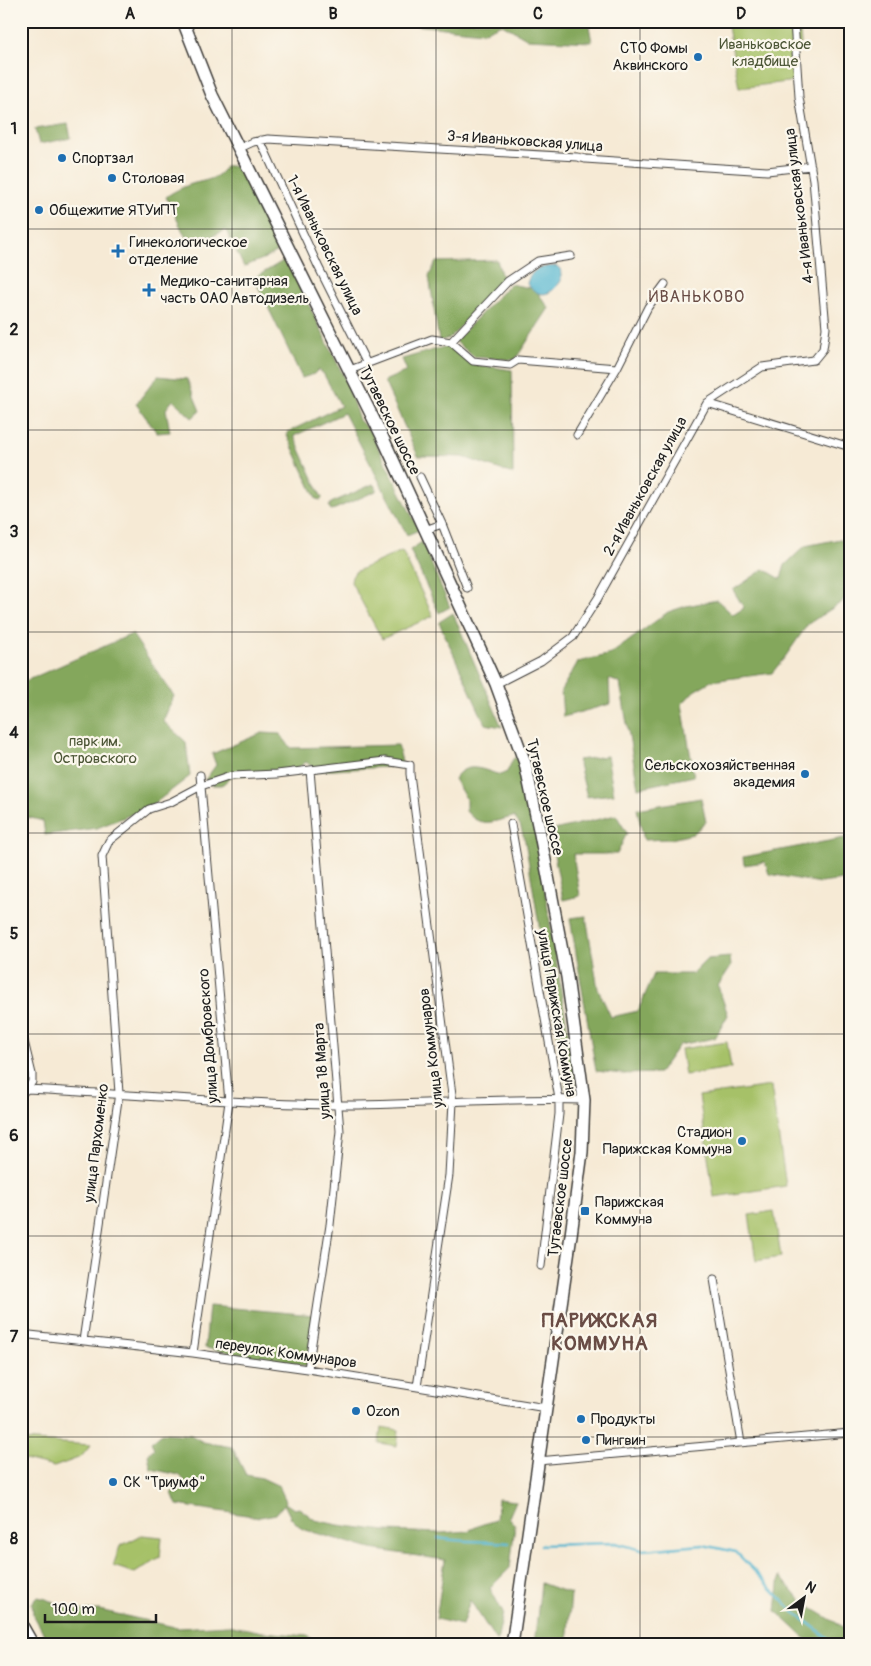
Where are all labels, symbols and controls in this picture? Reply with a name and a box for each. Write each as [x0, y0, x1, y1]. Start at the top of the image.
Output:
text: A [125, 4, 136, 24]
text: B [328, 4, 338, 24]
text: C [533, 4, 543, 24]
text: D [736, 4, 746, 24]
park label: Иваньковское кладбище [719, 35, 811, 71]
place label: СТО Фомы Аквинского [612, 39, 688, 75]
marker: СТО Фомы Аквинского [692, 51, 704, 63]
text: 1 [11, 119, 17, 139]
street label: 3-я Иваньковская улица [447, 127, 603, 156]
street label: 4-я Иваньковская улица [781, 127, 818, 285]
place label: Спортзал [72, 149, 134, 168]
marker: Спортзал [56, 152, 68, 164]
place label: Столовая [122, 169, 184, 188]
marker: Столовая [106, 172, 118, 184]
street label: 1-я Иваньковская улица [282, 172, 367, 318]
place label: Общежитие ЯТУиПТ [49, 201, 178, 220]
marker: Общежитие ЯТУиПТ [33, 204, 45, 216]
place label: Гинекологическое отделение [129, 233, 248, 269]
marker: Гинекологическое отделение [111, 244, 125, 258]
place label: Медико-санитарная часть ОАО Автодизель [160, 272, 309, 308]
marker: Медико-санитарная часть ОАО Автодизель [142, 283, 156, 297]
district label: ИВАНЬКОВО [649, 287, 745, 307]
text: 2 [10, 320, 19, 340]
street label: Тутаевское шоссе [355, 362, 425, 479]
street label: 2-я Иваньковская улица [599, 413, 692, 559]
text: 3 [10, 522, 19, 542]
text: 4 [9, 723, 19, 743]
park label: парк им. Островского [53, 732, 137, 768]
street label: Тутаевское шоссе [522, 737, 567, 858]
place label: Сельскохозяйственная академия [645, 756, 795, 792]
marker: Сельскохозяйственная академия [799, 768, 811, 780]
text: 5 [10, 924, 19, 944]
street label: улица Парижская Коммуна [532, 927, 581, 1098]
street label: улица Домбровского [194, 968, 223, 1105]
street label: улица Коммунаров [415, 987, 448, 1110]
street label: улица 18 Марта [310, 1022, 335, 1121]
street label: улица Пархоменко [80, 1082, 113, 1205]
place label: Стадион Парижская Коммуна [603, 1123, 732, 1159]
text: 6 [9, 1126, 19, 1146]
marker: Стадион Парижская Коммуна [736, 1135, 748, 1147]
street label: Тутаевское шоссе [544, 1137, 577, 1258]
place label: Парижская Коммуна [595, 1193, 664, 1229]
marker: Парижская Коммуна [579, 1205, 591, 1217]
district label: ПАРИЖСКАЯ КОММУНА [542, 1308, 658, 1356]
text: 7 [10, 1327, 19, 1347]
street label: переулок Коммунаров [214, 1334, 358, 1373]
place label: Ozon [366, 1402, 400, 1421]
marker: Ozon [350, 1405, 362, 1417]
place label: Продукты [591, 1410, 655, 1429]
marker: Продукты [575, 1413, 587, 1425]
place label: Пингвин [596, 1431, 646, 1450]
marker: Пингвин [580, 1434, 592, 1446]
place label: СК "Триумф" [123, 1473, 205, 1492]
marker: СК "Триумф" [107, 1476, 119, 1488]
text: 8 [10, 1529, 18, 1549]
north arrow [778, 1574, 828, 1624]
text: N [802, 1578, 819, 1597]
scale bar [45, 1591, 156, 1623]
text: 100 m [52, 1600, 95, 1619]

